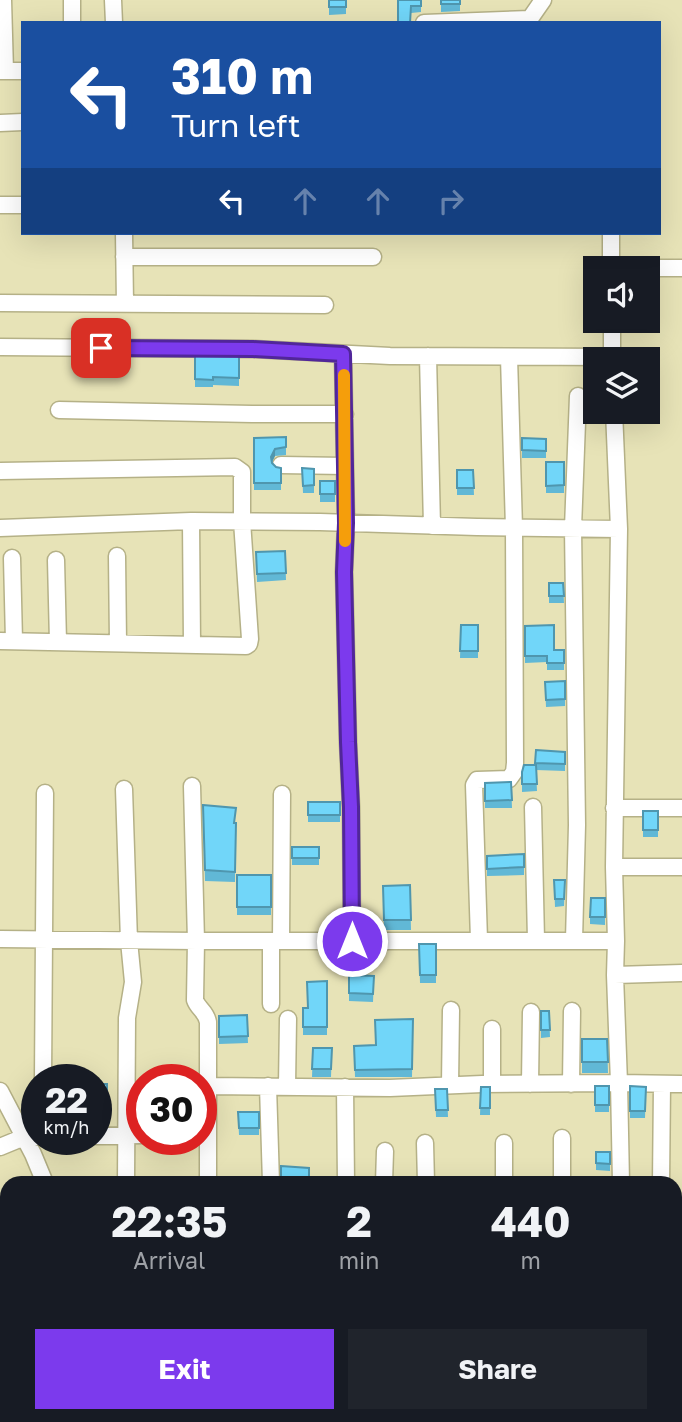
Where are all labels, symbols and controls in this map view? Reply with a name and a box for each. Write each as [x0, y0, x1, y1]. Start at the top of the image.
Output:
text: 310 m [171, 46, 313, 105]
icon: left [56, 49, 147, 140]
text: Turn left [171, 106, 300, 144]
icon: left [213, 182, 251, 220]
icon: ahead [286, 182, 324, 220]
icon: ahead [359, 182, 397, 220]
icon: right [432, 182, 470, 220]
map controls [583, 256, 660, 424]
button: sound [583, 256, 660, 333]
pin [71, 318, 131, 378]
icon: arrive [82, 329, 120, 367]
button: layers [583, 347, 660, 424]
position arrow [315, 904, 389, 978]
speed limit sign: 30 [126, 1064, 217, 1155]
text: 22 [45, 1079, 88, 1121]
text: km/h [44, 1116, 89, 1138]
text: 22:35 [111, 1196, 227, 1246]
text: 2 [346, 1196, 372, 1246]
text: 440 [491, 1196, 571, 1246]
text: Arrival [133, 1246, 205, 1274]
text: min [339, 1246, 379, 1274]
text: m [520, 1246, 541, 1274]
button: Exit [35, 1329, 334, 1409]
button: Share [348, 1329, 647, 1409]

